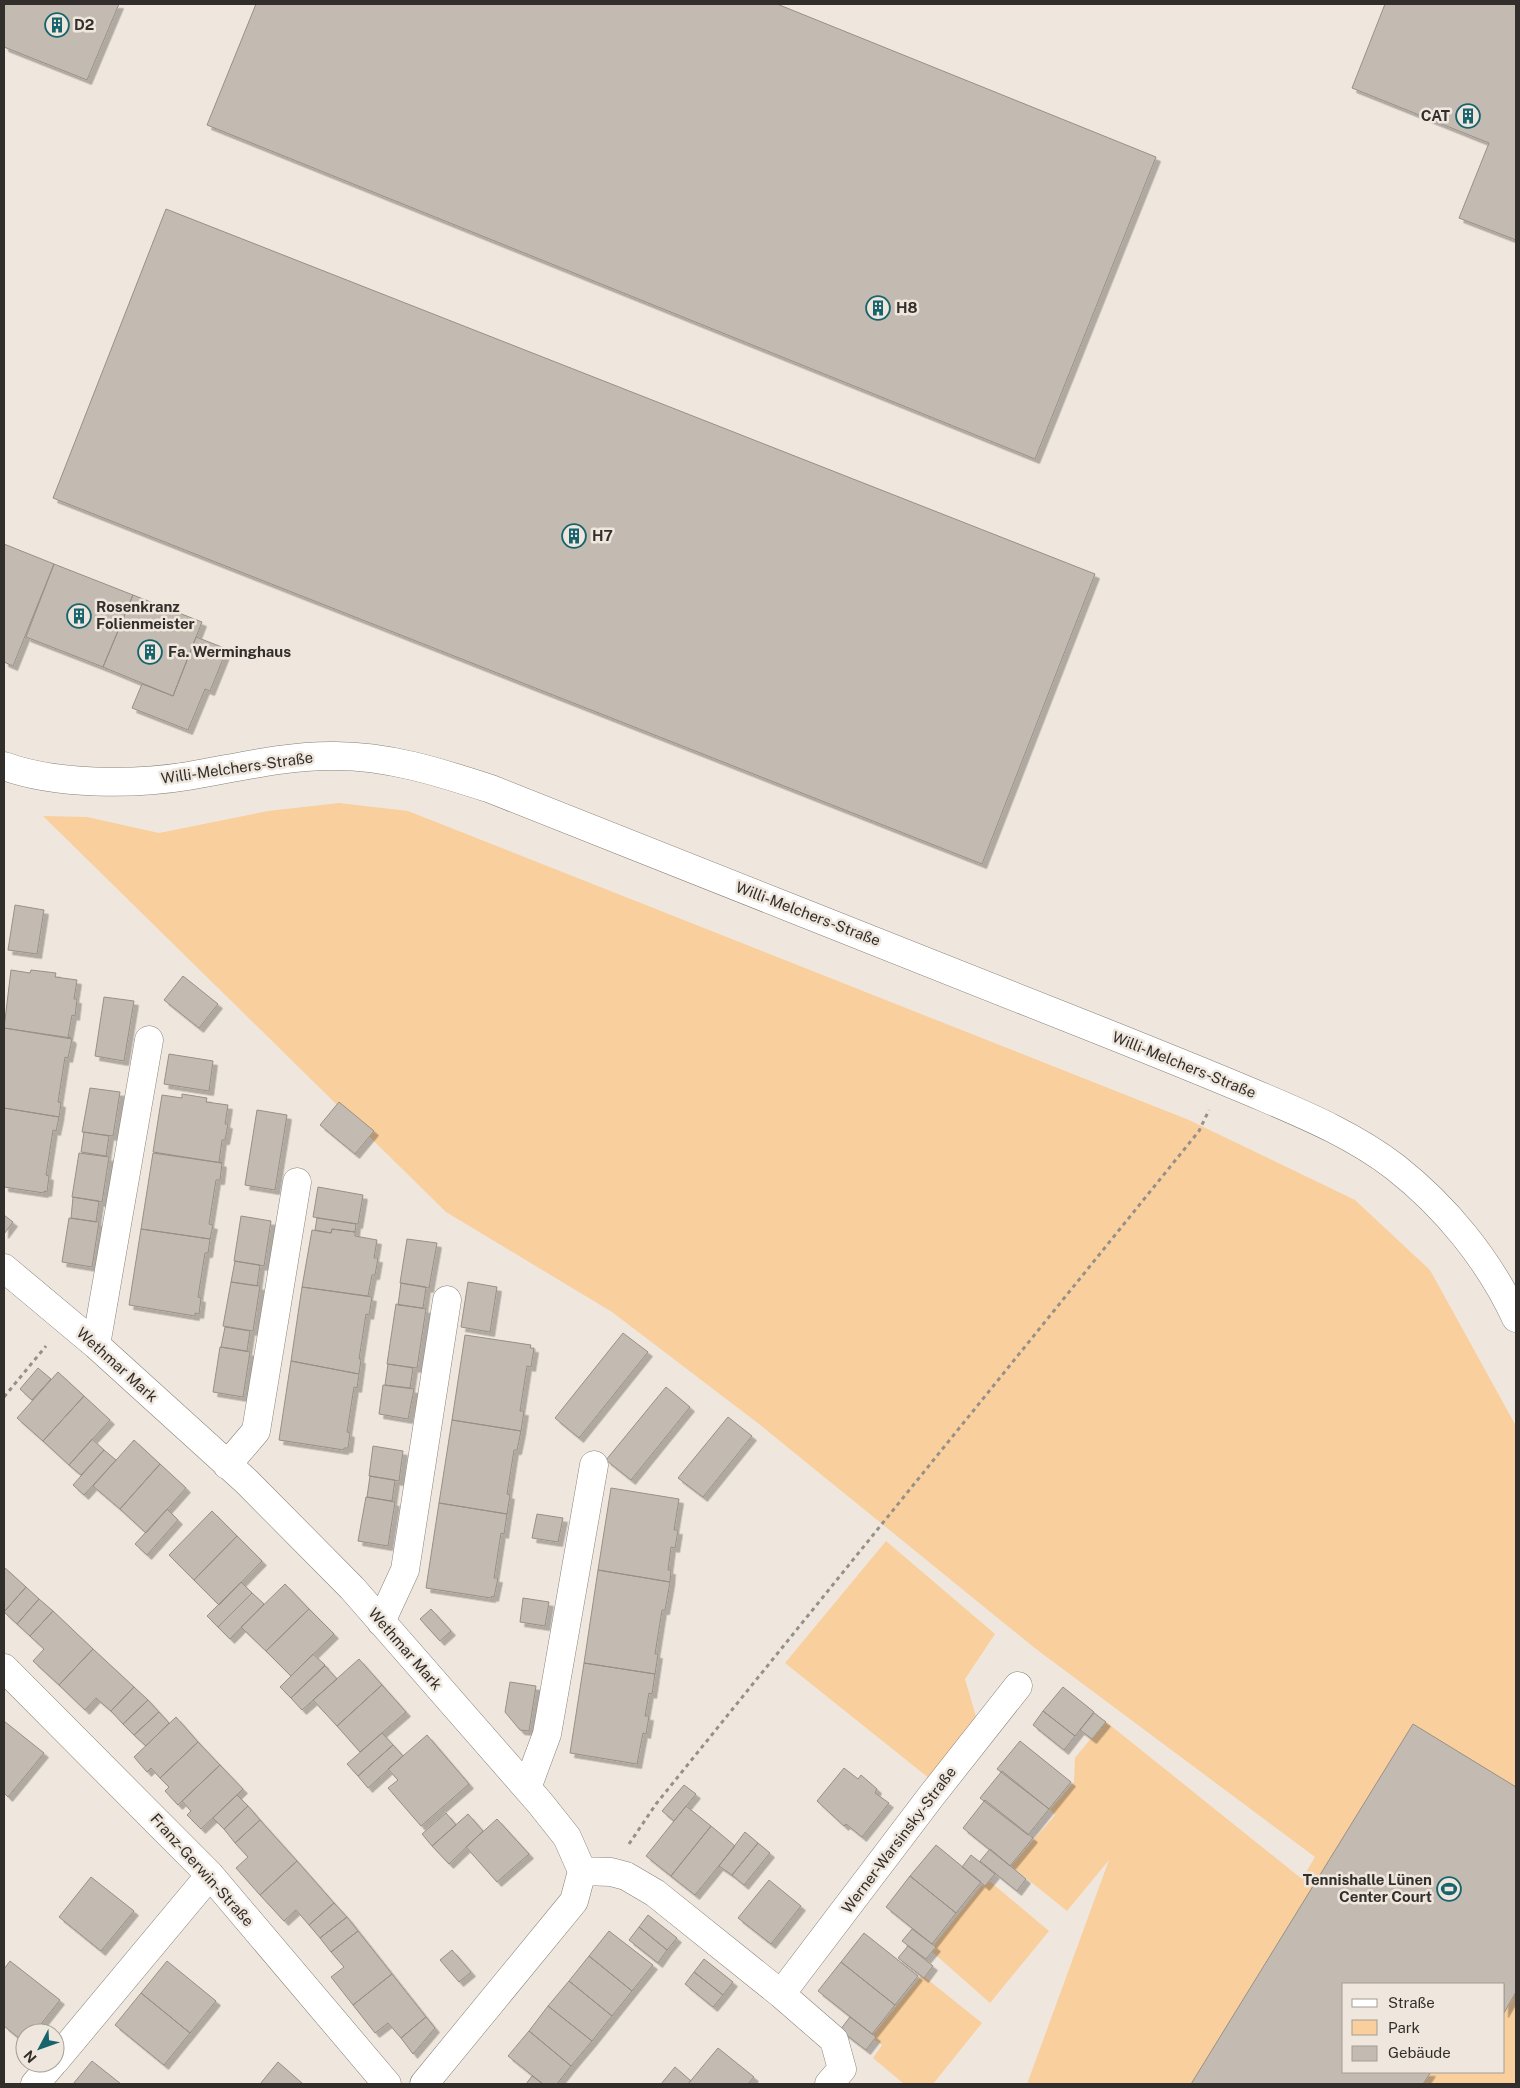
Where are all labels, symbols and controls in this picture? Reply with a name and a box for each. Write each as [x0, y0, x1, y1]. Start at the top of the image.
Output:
building icon: D2 [44, 12, 70, 38]
place label: D2 [74, 16, 94, 33]
building icon: CAT [1455, 103, 1481, 129]
place label: CAT [1421, 107, 1450, 124]
building icon: H8 [865, 295, 891, 321]
place label: H8 [896, 299, 918, 316]
building icon: H7 [561, 523, 587, 549]
place label: H7 [592, 527, 613, 544]
place label: Rosenkranz Folienmeister [96, 598, 195, 632]
building icon: Rosenkranz Folienmeister [66, 603, 92, 629]
building icon: Fa. Werminghaus [137, 639, 163, 665]
place label: Fa. Werminghaus [168, 643, 291, 660]
street label: Willi-Melchers-Straße [160, 748, 314, 787]
street label: Willi-Melchers-Straße [734, 878, 883, 949]
street label: Willi-Melchers-Straße [1110, 1028, 1259, 1101]
street label: Wethmar Mark [73, 1324, 161, 1405]
street label: Wethmar Mark [365, 1604, 446, 1693]
street label: Werner-Warsinsky-Straße [838, 1763, 959, 1916]
street label: Franz-Gerwin-Straße [147, 1810, 257, 1929]
place label: Tennishalle Lünen Center Court [1303, 1871, 1432, 1905]
sports icon: Tennishalle Lünen Center Court [1436, 1876, 1462, 1902]
legend [1342, 1983, 1505, 2073]
text: Straße [1388, 1994, 1435, 2011]
text: Park [1388, 2019, 1420, 2036]
north arrow [15, 2023, 65, 2073]
text: Gebäude [1388, 2044, 1451, 2061]
text: N [21, 2047, 40, 2066]

